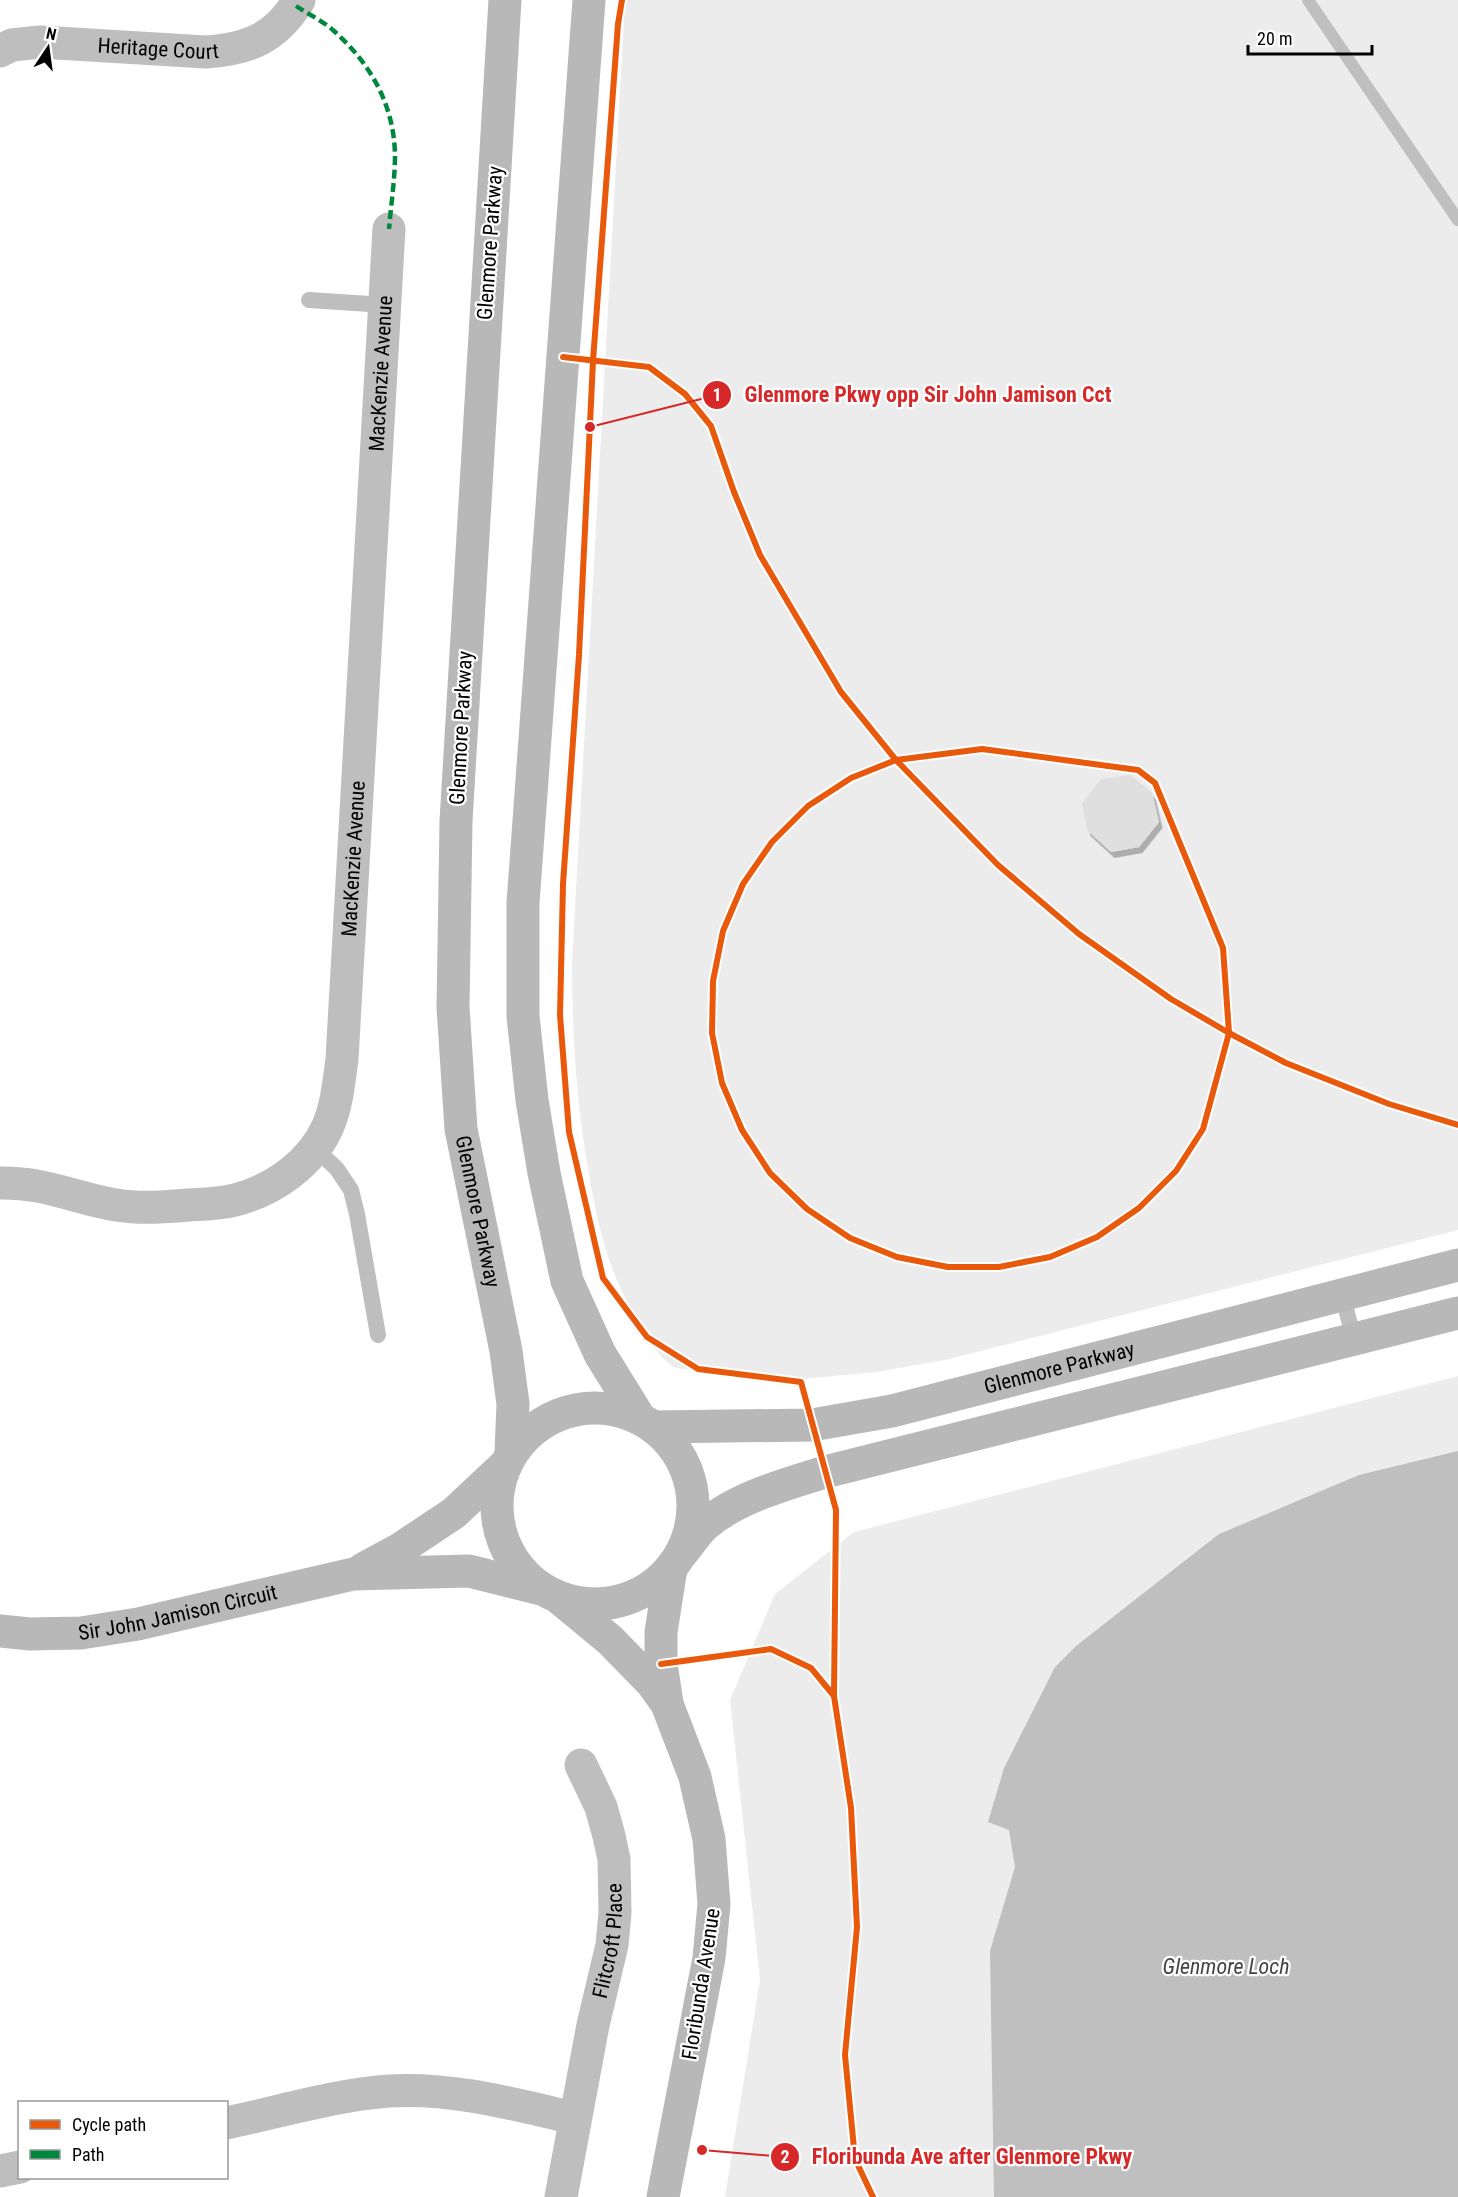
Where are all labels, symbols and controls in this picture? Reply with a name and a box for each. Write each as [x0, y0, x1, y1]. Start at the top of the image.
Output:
north arrow [18, 18, 78, 78]
scale bar [1248, 18, 1372, 56]
text: N [44, 24, 58, 44]
text: 20 m [1257, 28, 1292, 49]
street label: Heritage Court [97, 33, 220, 64]
street label: Glenmore Parkway [473, 165, 507, 321]
street label: MacKenzie Avenue [364, 295, 397, 452]
callout: Glenmore Pkwy opp Sir John Jamison Cct [702, 375, 1123, 415]
text: Glenmore Pkwy opp Sir John Jamison Cct [745, 382, 1112, 407]
text: 1 [712, 384, 722, 405]
street label: Glenmore Parkway [445, 650, 477, 806]
street label: MacKenzie Avenue [337, 780, 370, 937]
street label: Glenmore Parkway [451, 1134, 505, 1290]
street label: Glenmore Parkway [982, 1337, 1137, 1399]
street label: Sir John Jamison Circuit [77, 1580, 279, 1645]
street label: Flitcroft Place [588, 1883, 627, 2001]
street label: Floribunda Avenue [677, 1906, 725, 2061]
water label: Glenmore Loch [1163, 1954, 1289, 1979]
legend [18, 2101, 228, 2179]
text: Cycle path [72, 2114, 146, 2135]
callout: Floribunda Ave after Glenmore Pkwy [770, 2137, 1145, 2177]
text: Path [72, 2144, 105, 2165]
text: Floribunda Ave after Glenmore Pkwy [812, 2144, 1132, 2169]
text: 2 [780, 2146, 790, 2167]

